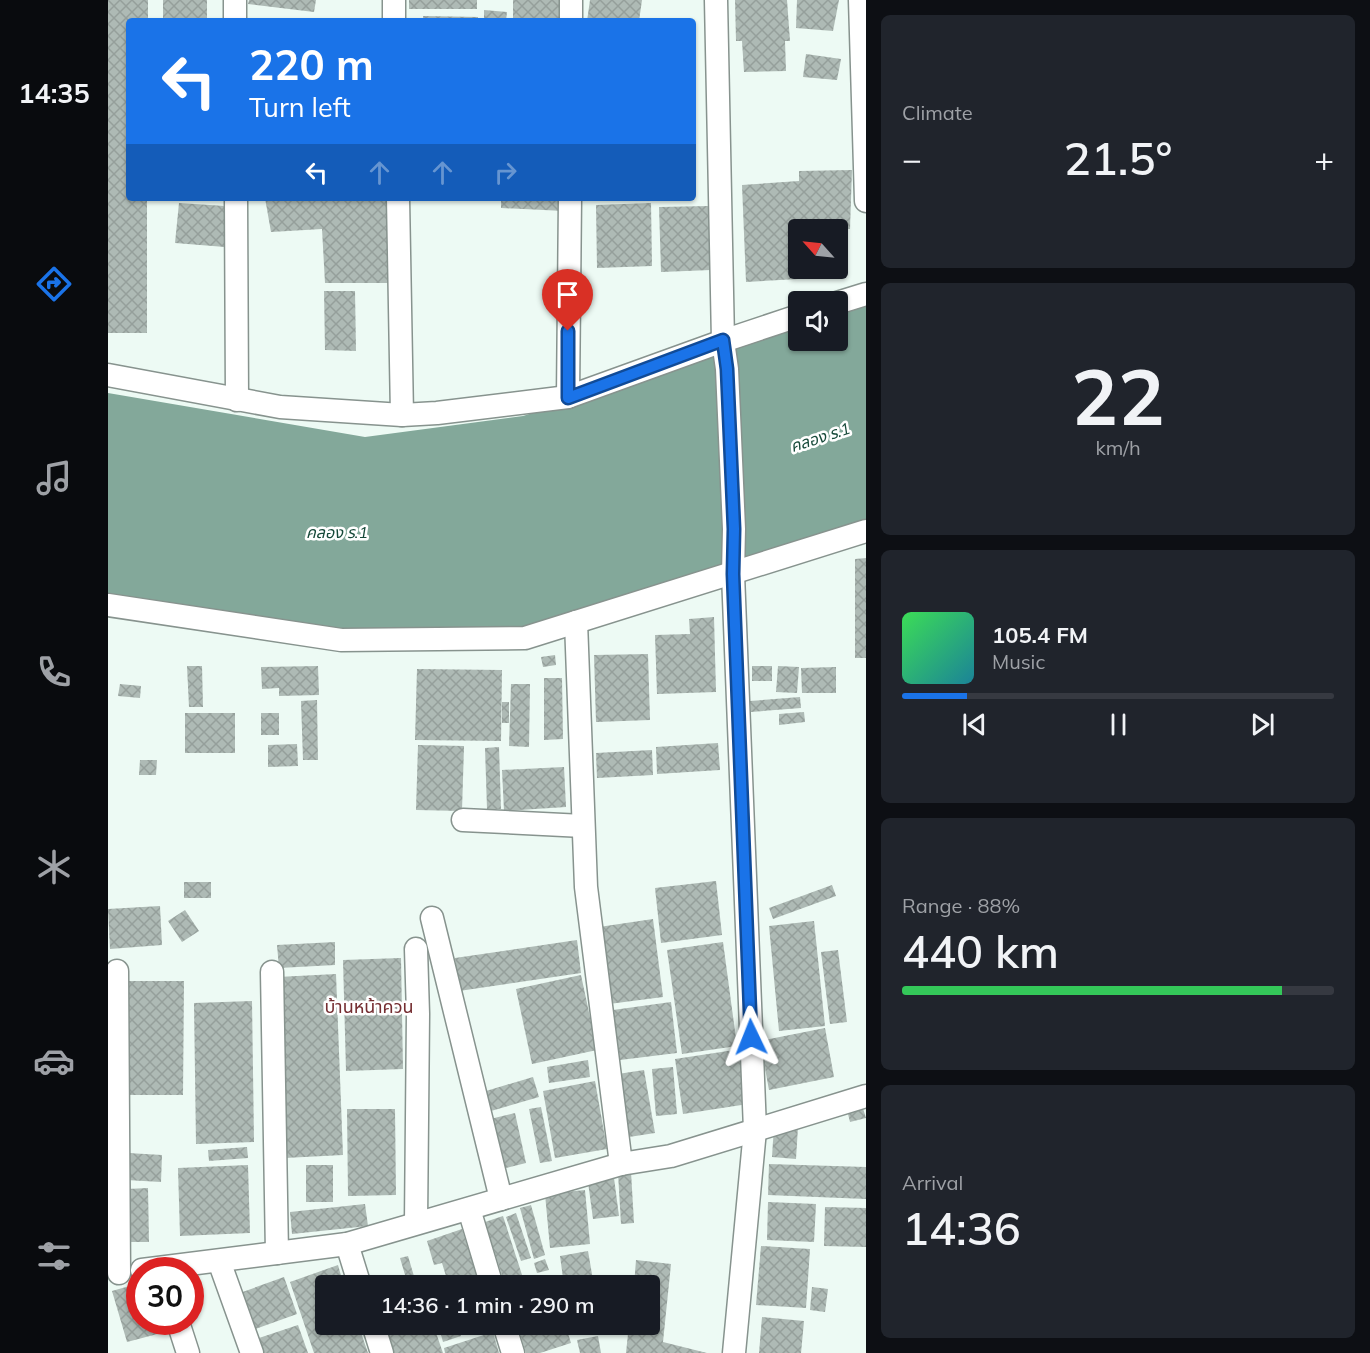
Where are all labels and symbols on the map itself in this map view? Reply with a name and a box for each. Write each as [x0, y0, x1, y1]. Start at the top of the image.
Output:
north arrow [788, 219, 848, 279]
pin [542, 269, 593, 331]
water label: คลอง ร.1 [787, 418, 853, 456]
water label: คลอง ร.1 [306, 522, 368, 542]
district label: บ้านหน้าควน [324, 995, 414, 1018]
position arrow [719, 1005, 783, 1069]
speed limit sign: 30 [126, 1257, 204, 1335]

